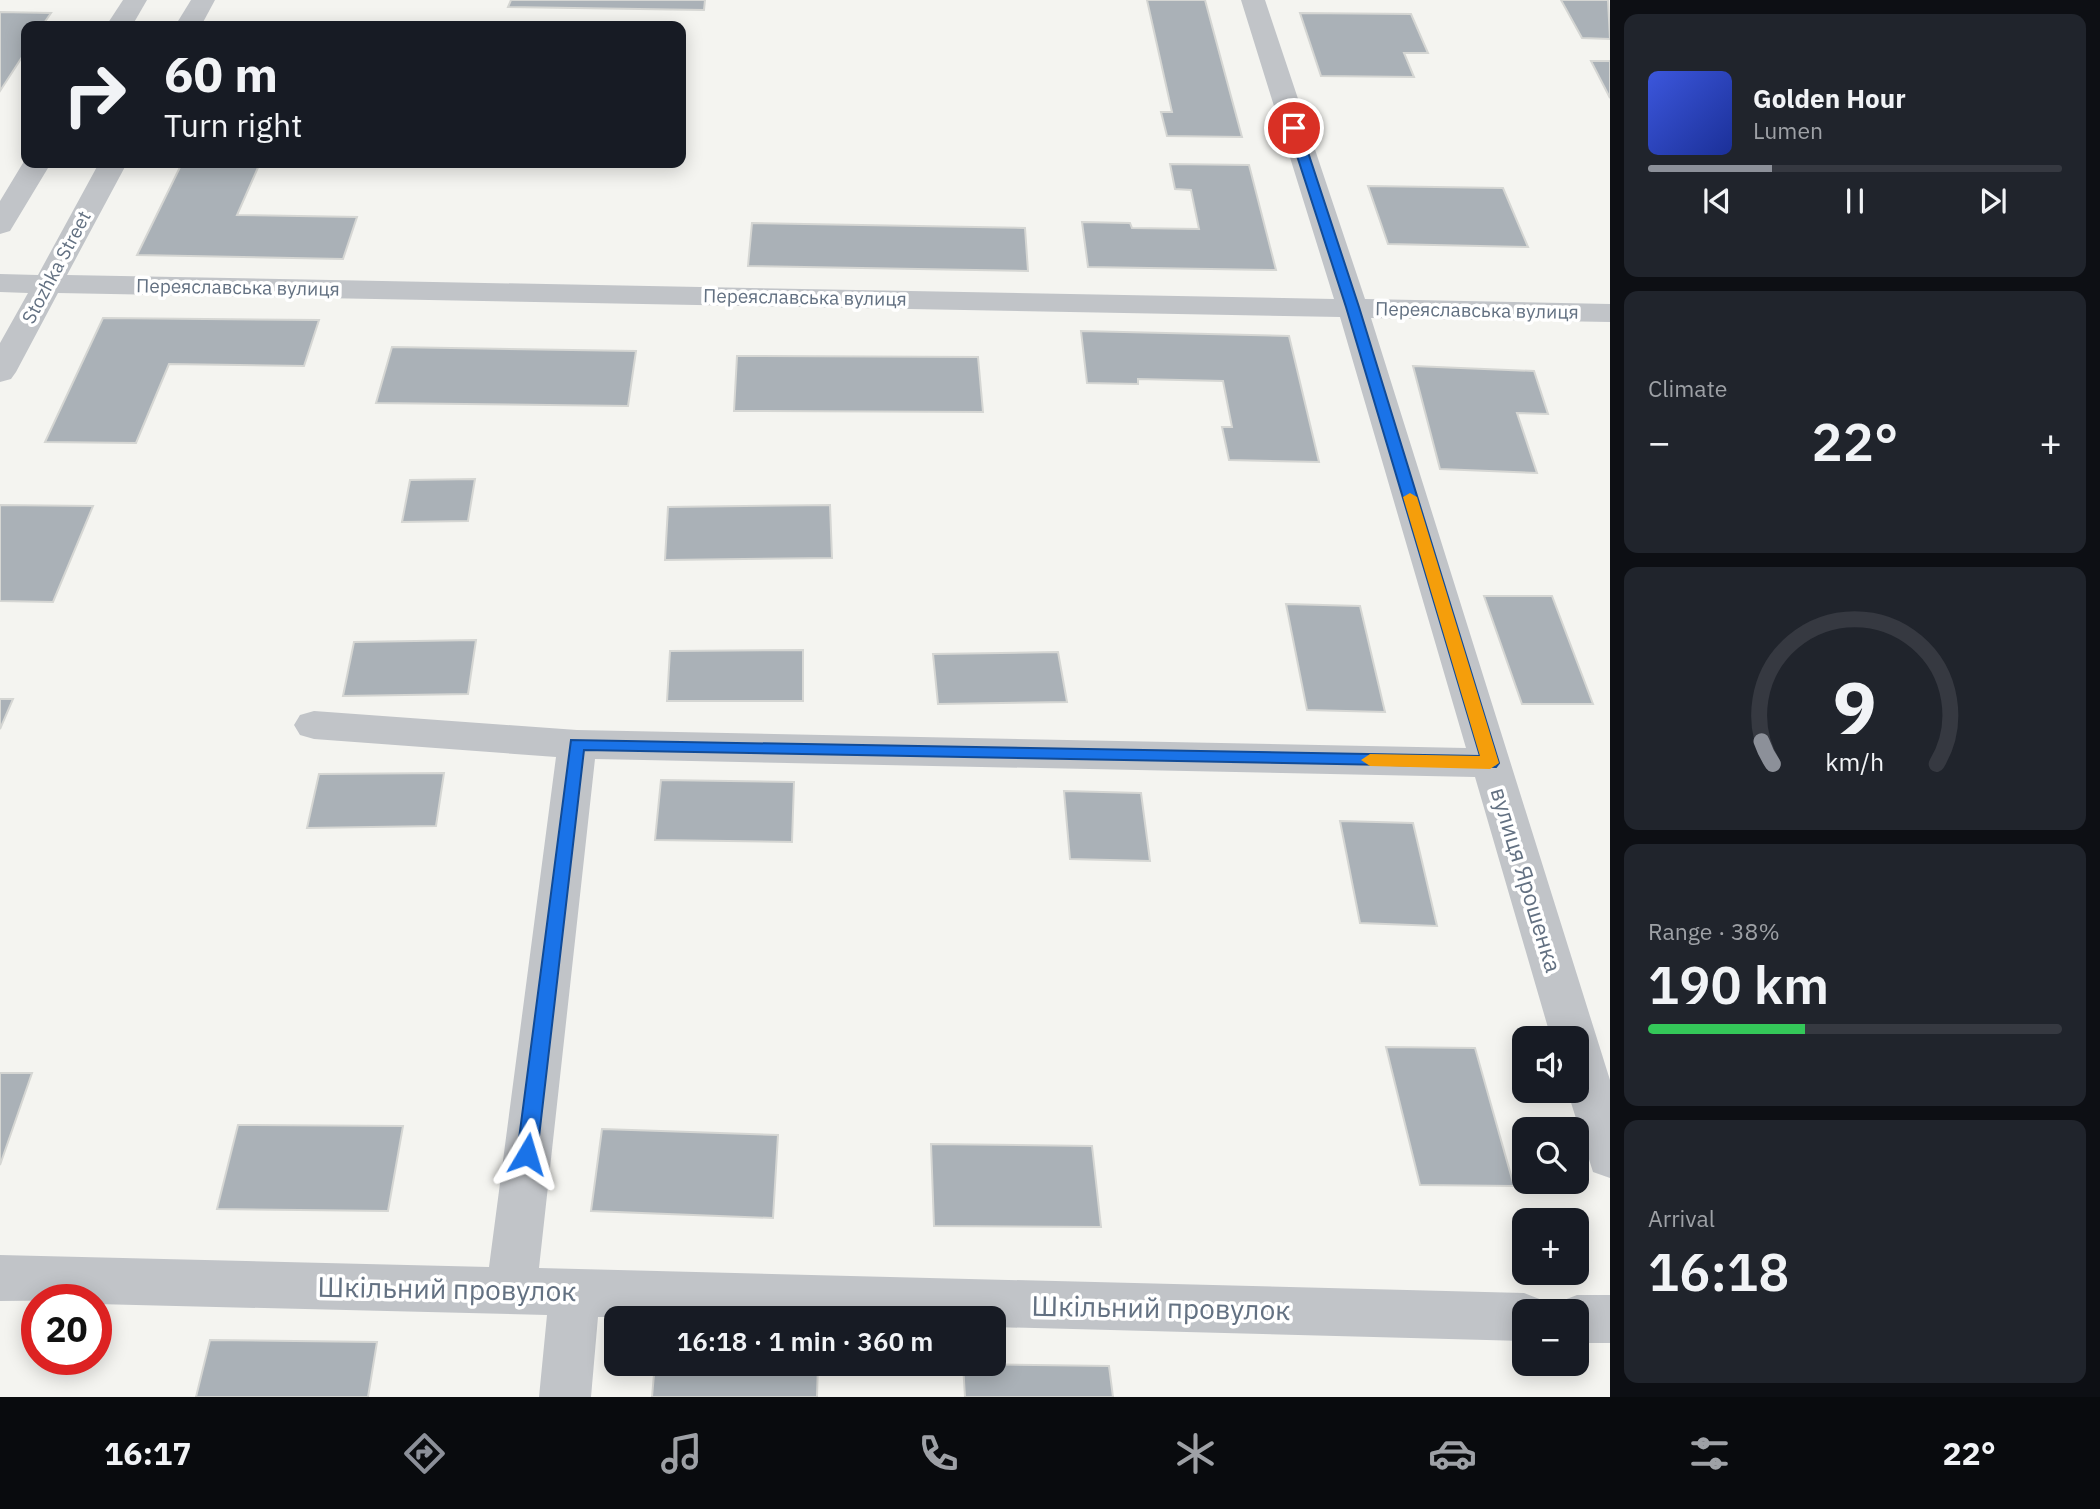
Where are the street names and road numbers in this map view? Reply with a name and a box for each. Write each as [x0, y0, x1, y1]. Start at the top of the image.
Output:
street label: Stozhka Street [16, 206, 96, 328]
street label: Переяславська вулиця [136, 273, 340, 301]
street label: Переяславська вулиця [703, 283, 907, 311]
street label: Переяславська вулиця [1375, 296, 1579, 324]
street label: вулиця Ярошенка [1485, 784, 1569, 976]
street label: Шкільний провулок [317, 1268, 577, 1309]
street label: Шкільний провулок [1031, 1287, 1291, 1328]

